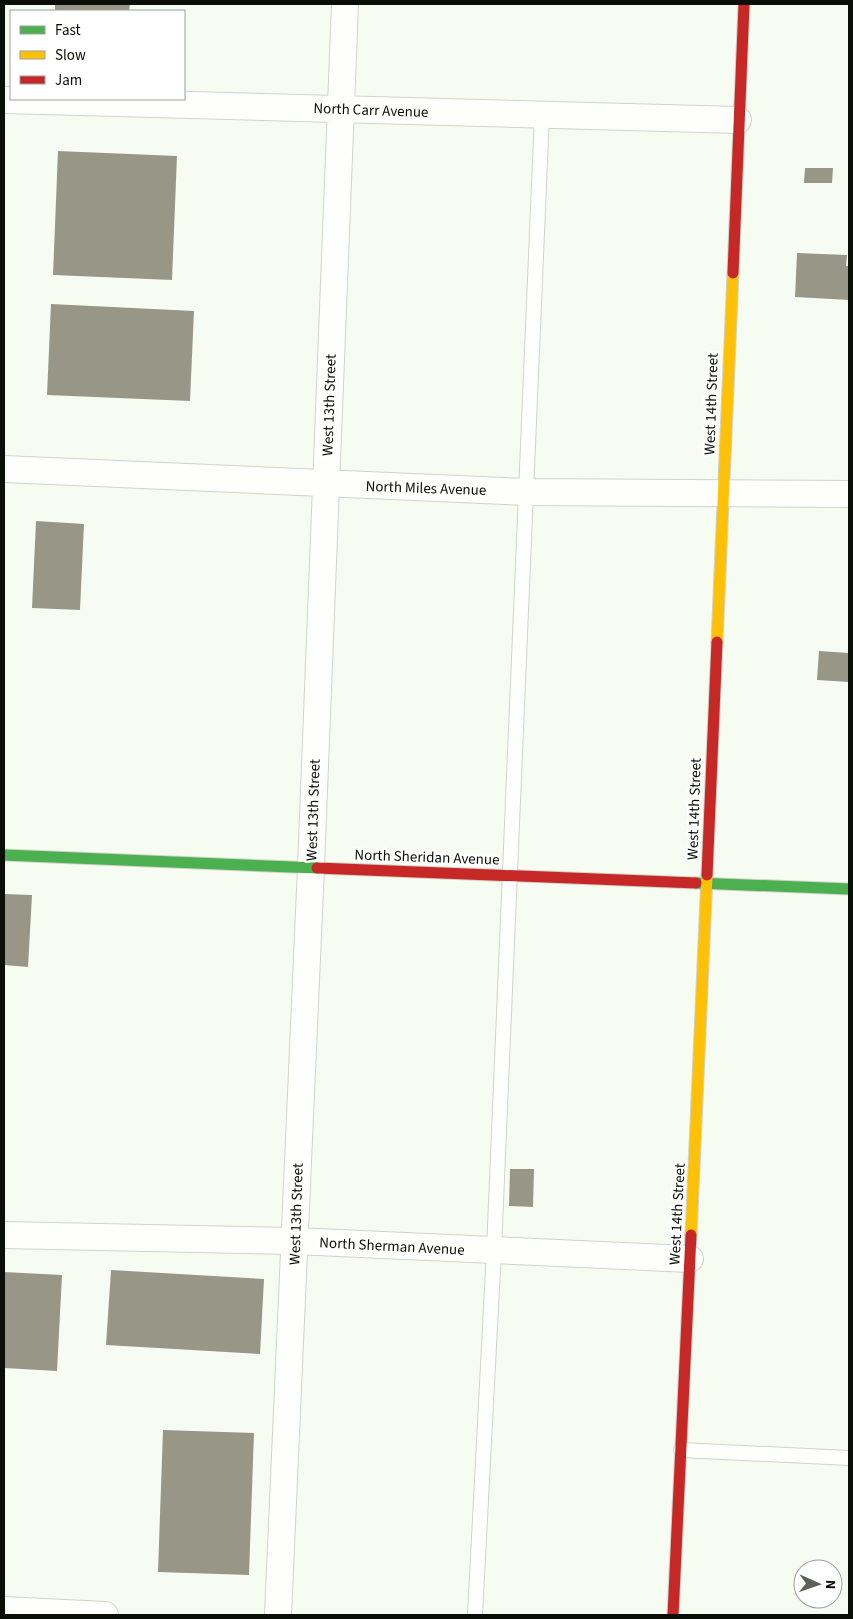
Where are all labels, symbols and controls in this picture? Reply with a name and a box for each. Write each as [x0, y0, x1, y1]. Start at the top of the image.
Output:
legend [10, 10, 185, 100]
text: Fast [55, 20, 81, 41]
text: Slow [55, 45, 86, 66]
text: Jam [55, 70, 82, 91]
street label: North Carr Avenue [313, 98, 429, 123]
street label: West 14th Street [699, 353, 724, 455]
street label: West 13th Street [317, 354, 342, 456]
street label: North Miles Avenue [365, 476, 487, 501]
street label: West 14th Street [682, 758, 707, 860]
street label: West 13th Street [301, 759, 326, 861]
street label: North Sheridan Avenue [354, 844, 500, 871]
street label: West 13th Street [284, 1163, 309, 1265]
street label: West 14th Street [664, 1163, 691, 1266]
street label: North Sherman Avenue [319, 1232, 465, 1261]
north arrow [793, 1559, 843, 1609]
text: N [820, 1579, 840, 1589]

